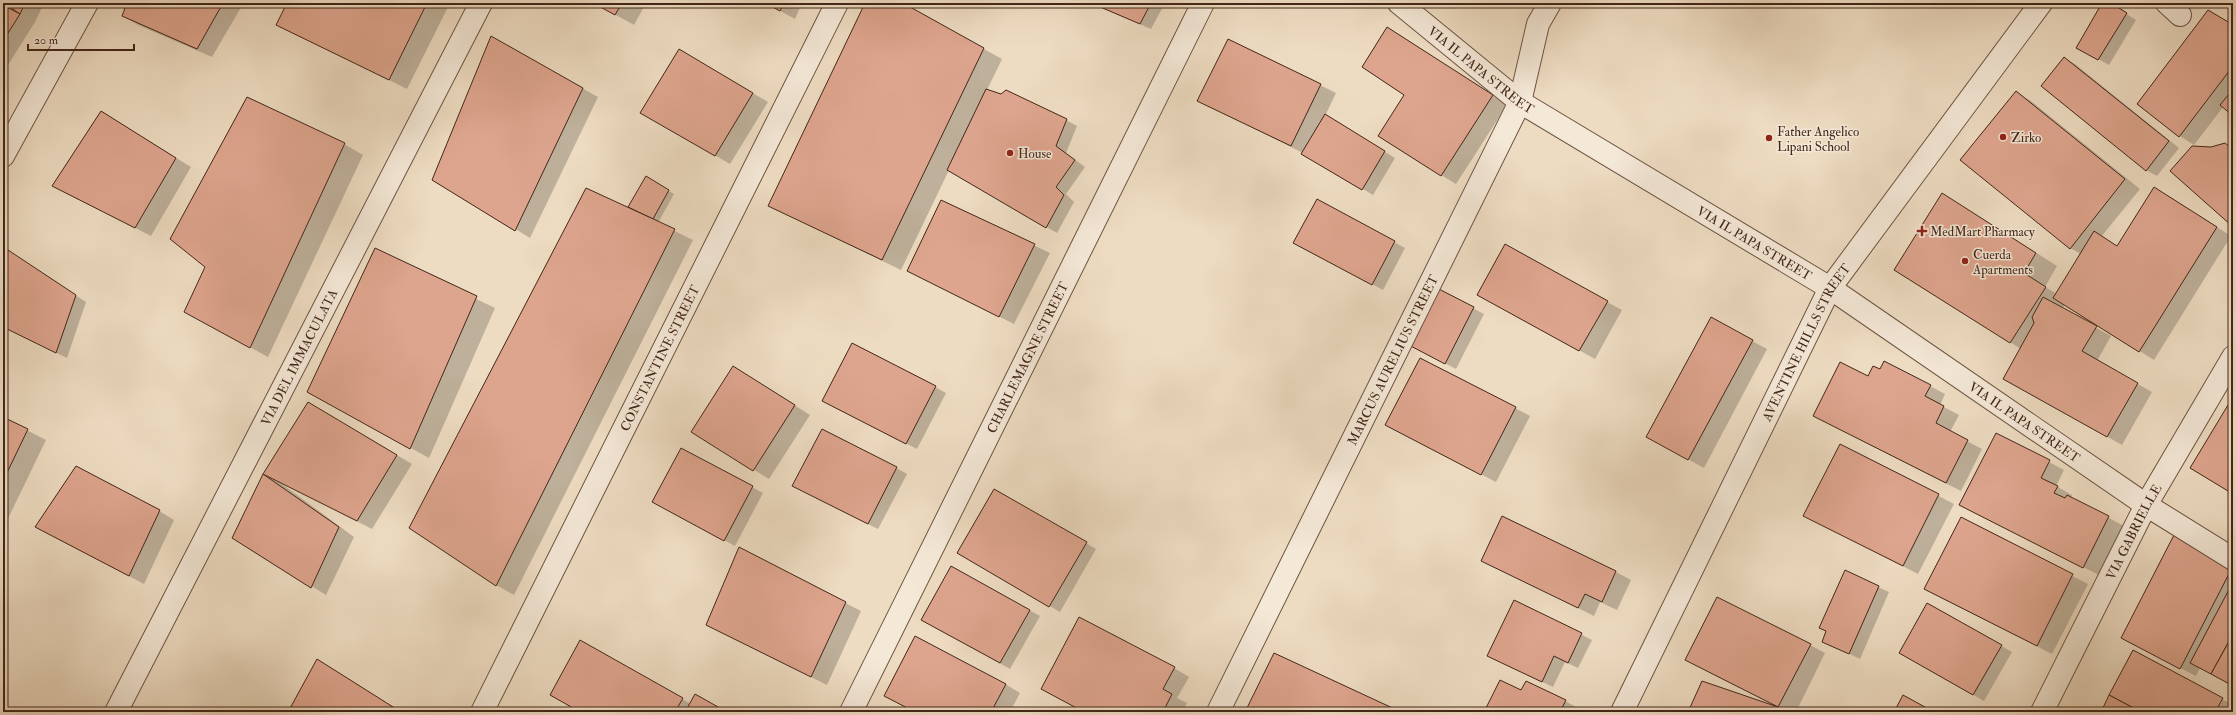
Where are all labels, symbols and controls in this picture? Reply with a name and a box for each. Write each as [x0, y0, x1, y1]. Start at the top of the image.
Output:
street label: VIA IL PAPA STREET [1425, 23, 1537, 118]
scale bar [28, 26, 134, 52]
text: 20 m [34, 33, 59, 48]
place label: Father Angelico Lipani School [1777, 124, 1859, 156]
place label: Zirko [2011, 130, 2041, 146]
marker: Zirko [1998, 132, 2008, 142]
marker: Father Angelico Lipani School [1764, 133, 1774, 143]
place label: House [1018, 146, 1052, 162]
marker: House [1005, 148, 1015, 158]
street label: VIA IL PAPA STREET [1694, 203, 1815, 284]
place label: MedMart Pharmacy [1930, 224, 2035, 241]
marker: MedMart Pharmacy [1917, 226, 1927, 236]
place label: Cuerda Apartments [1972, 247, 2034, 279]
marker: Cuerda Apartments [1960, 256, 1970, 266]
street label: AVENTINE HILLS STREET [1758, 261, 1854, 425]
street label: MARCUS AURELIUS STREET [1344, 272, 1442, 448]
street label: CHARLEMAGNE STREET [984, 279, 1072, 436]
street label: CONSTANTINE STREET [617, 282, 704, 434]
street label: VIA DEL IMMACULATA [258, 286, 342, 429]
street label: VIA IL PAPA STREET [1966, 379, 2083, 466]
street label: VIA GABRIELLE [2103, 482, 2165, 583]

